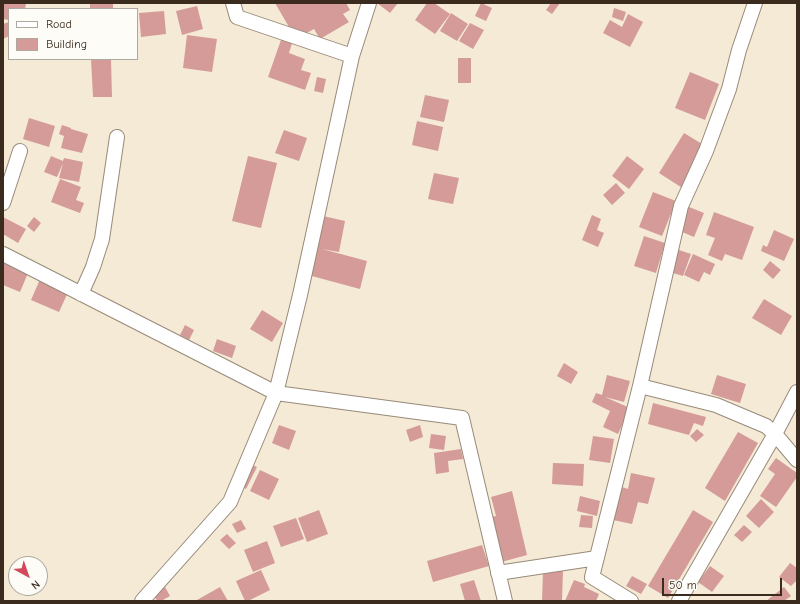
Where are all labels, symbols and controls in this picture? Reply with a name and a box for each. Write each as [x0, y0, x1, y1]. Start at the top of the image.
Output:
legend [8, 8, 138, 60]
text: Road [46, 17, 72, 31]
text: Building [46, 37, 87, 51]
north arrow [8, 556, 48, 596]
scale bar [664, 570, 784, 596]
text: N [28, 578, 42, 592]
text: 50 m [669, 578, 697, 592]

